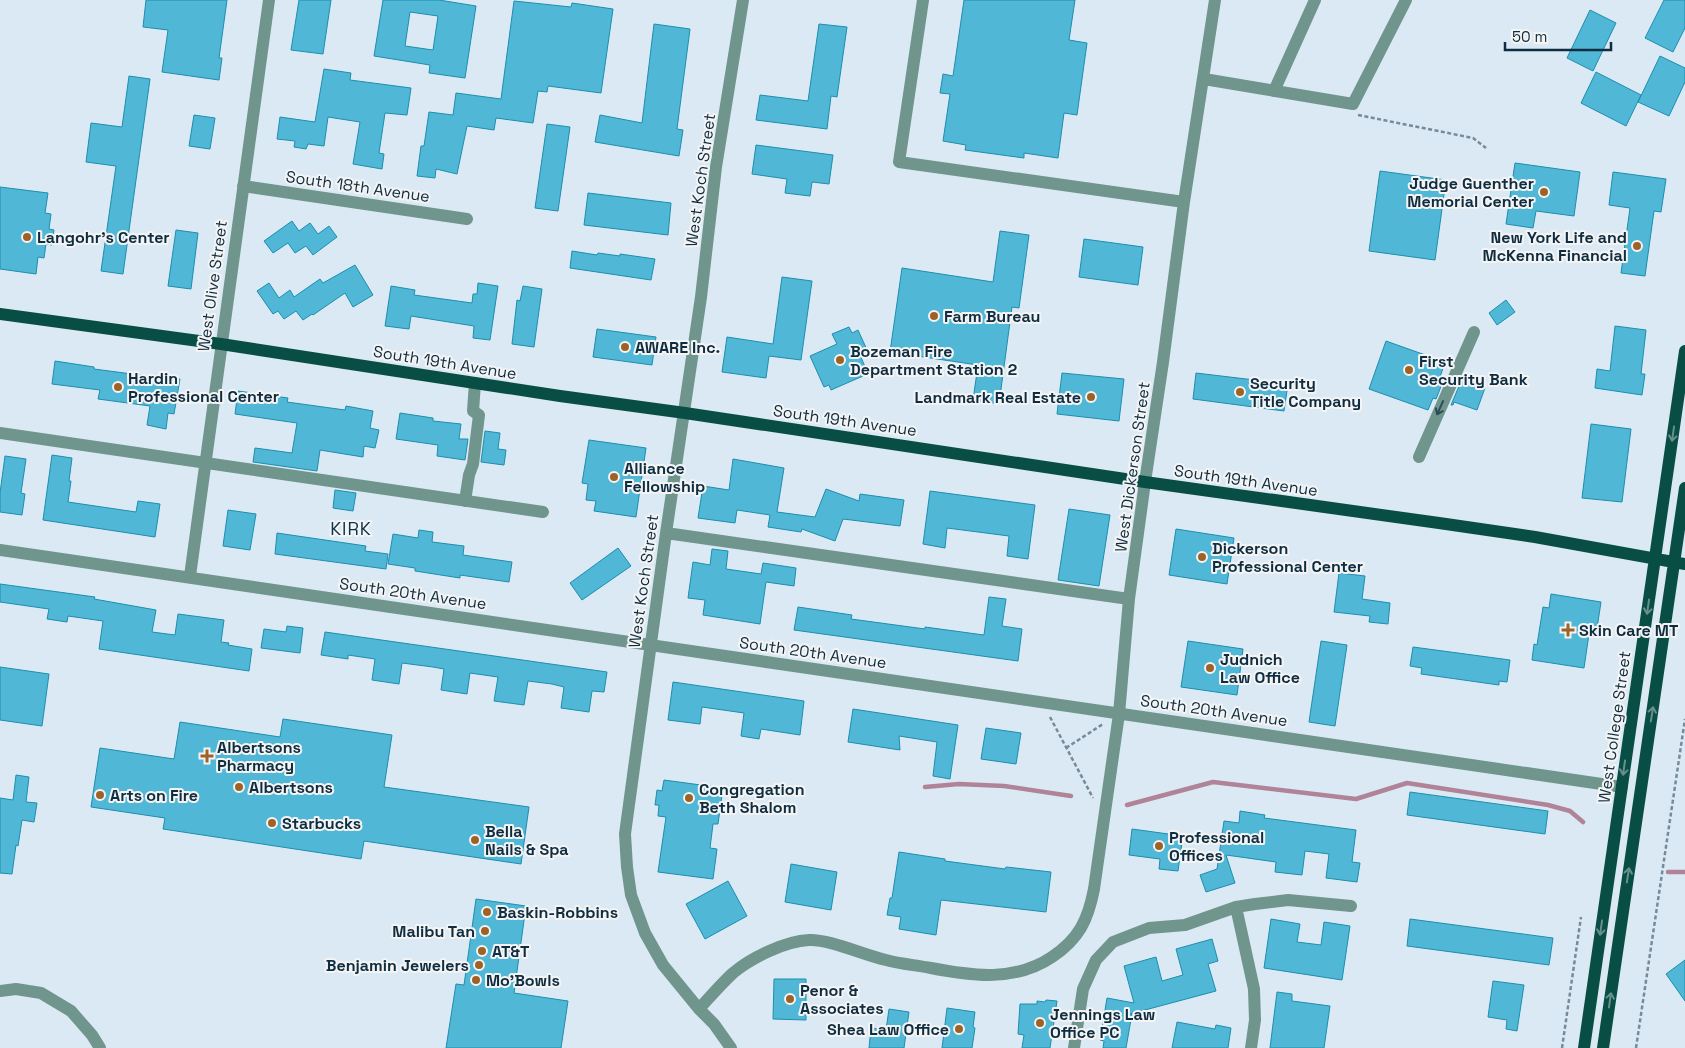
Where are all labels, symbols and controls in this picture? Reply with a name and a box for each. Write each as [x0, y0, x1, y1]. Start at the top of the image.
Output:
scale bar [1505, 20, 1611, 52]
text: 50 m [1512, 27, 1547, 46]
street label: West Koch Street [681, 112, 720, 248]
street label: South 18th Avenue [285, 166, 431, 207]
place label: Judge Guenther Memorial Center [1407, 173, 1534, 212]
marker: Judge Guenther Memorial Center [1538, 186, 1550, 198]
street label: West Olive Street [193, 219, 232, 353]
place label: Langohr's Center [37, 227, 170, 248]
place label: New York Life and McKenna Financial [1483, 227, 1627, 266]
marker: Langohr's Center [21, 231, 33, 243]
marker: New York Life and McKenna Financial [1631, 240, 1643, 252]
place label: Farm Bureau [944, 306, 1040, 327]
marker: Farm Bureau [928, 310, 940, 322]
place label: AWARE Inc. [635, 337, 720, 358]
street label: South 19th Avenue [372, 341, 518, 384]
marker: AWARE Inc. [619, 341, 631, 353]
place label: Bozeman Fire Department Station 2 [850, 341, 1017, 380]
place label: First Security Bank [1419, 351, 1528, 390]
marker: Bozeman Fire Department Station 2 [834, 354, 846, 366]
marker: First Security Bank [1403, 364, 1415, 376]
place label: Hardin Professional Center [128, 368, 279, 407]
place label: Security Title Company [1250, 373, 1361, 412]
marker: Hardin Professional Center [112, 381, 124, 393]
street label: West Dickerson Street [1110, 381, 1155, 554]
marker: Security Title Company [1234, 386, 1246, 398]
place label: Landmark Real Estate [914, 387, 1081, 408]
marker: Landmark Real Estate [1085, 391, 1097, 403]
street label: South 19th Avenue [772, 400, 918, 441]
one-way arrow [1435, 400, 1445, 415]
one-way arrow [1668, 426, 1678, 442]
place label: Alliance Fellowship [624, 458, 705, 497]
street label: South 19th Avenue [1173, 460, 1319, 501]
marker: Alliance Fellowship [608, 471, 620, 483]
street label: West Koch Street [624, 513, 663, 649]
district label: KIRK [330, 517, 372, 540]
place label: Dickerson Professional Center [1212, 538, 1363, 577]
marker: Dickerson Professional Center [1196, 551, 1208, 563]
street label: South 20th Avenue [338, 573, 488, 614]
one-way arrow [1642, 598, 1652, 614]
place label: Skin Care MT [1579, 620, 1679, 641]
marker: Skin Care MT [1561, 623, 1575, 637]
street label: South 20th Avenue [738, 632, 888, 673]
place label: Judnich Law Office [1220, 649, 1300, 688]
street label: West College Street [1593, 650, 1636, 804]
marker: Judnich Law Office [1204, 662, 1216, 674]
street label: South 20th Avenue [1139, 690, 1289, 731]
one-way arrow [1648, 706, 1658, 722]
place label: Albertsons Pharmacy [217, 737, 301, 776]
marker: Albertsons Pharmacy [201, 750, 213, 762]
one-way arrow [1619, 759, 1629, 775]
place label: Albertsons [249, 777, 333, 798]
place label: Congregation Beth Shalom [699, 779, 805, 818]
marker: Albertsons [233, 781, 245, 793]
place label: Arts on Fire [110, 785, 198, 806]
marker: Arts on Fire [94, 789, 106, 801]
marker: Congregation Beth Shalom [683, 792, 695, 804]
place label: Starbucks [282, 813, 361, 834]
marker: Starbucks [266, 817, 278, 829]
place label: Bella Nails & Spa [485, 821, 569, 860]
place label: Professional Offices [1169, 827, 1264, 866]
marker: Bella Nails & Spa [469, 834, 481, 846]
marker: Professional Offices [1153, 840, 1165, 852]
one-way arrow [1623, 867, 1633, 883]
place label: Baskin-Robbins [497, 902, 618, 923]
marker: Baskin-Robbins [481, 906, 493, 918]
one-way arrow [1596, 920, 1606, 936]
place label: Malibu Tan [392, 921, 475, 942]
marker: Malibu Tan [479, 925, 491, 937]
place label: AT&T [492, 941, 530, 962]
marker: AT&T [476, 945, 488, 957]
place label: Benjamin Jewelers [326, 955, 469, 976]
marker: Benjamin Jewelers [473, 959, 485, 971]
place label: Mo'Bowls [486, 970, 560, 991]
marker: Mo'Bowls [470, 974, 482, 986]
place label: Penor & Associates [800, 980, 884, 1019]
one-way arrow [1605, 992, 1615, 1008]
marker: Penor & Associates [784, 993, 796, 1005]
place label: Jennings Law Office PC [1050, 1004, 1155, 1043]
marker: Jennings Law Office PC [1034, 1017, 1046, 1029]
place label: Shea Law Office [827, 1019, 949, 1040]
marker: Shea Law Office [953, 1023, 965, 1035]

